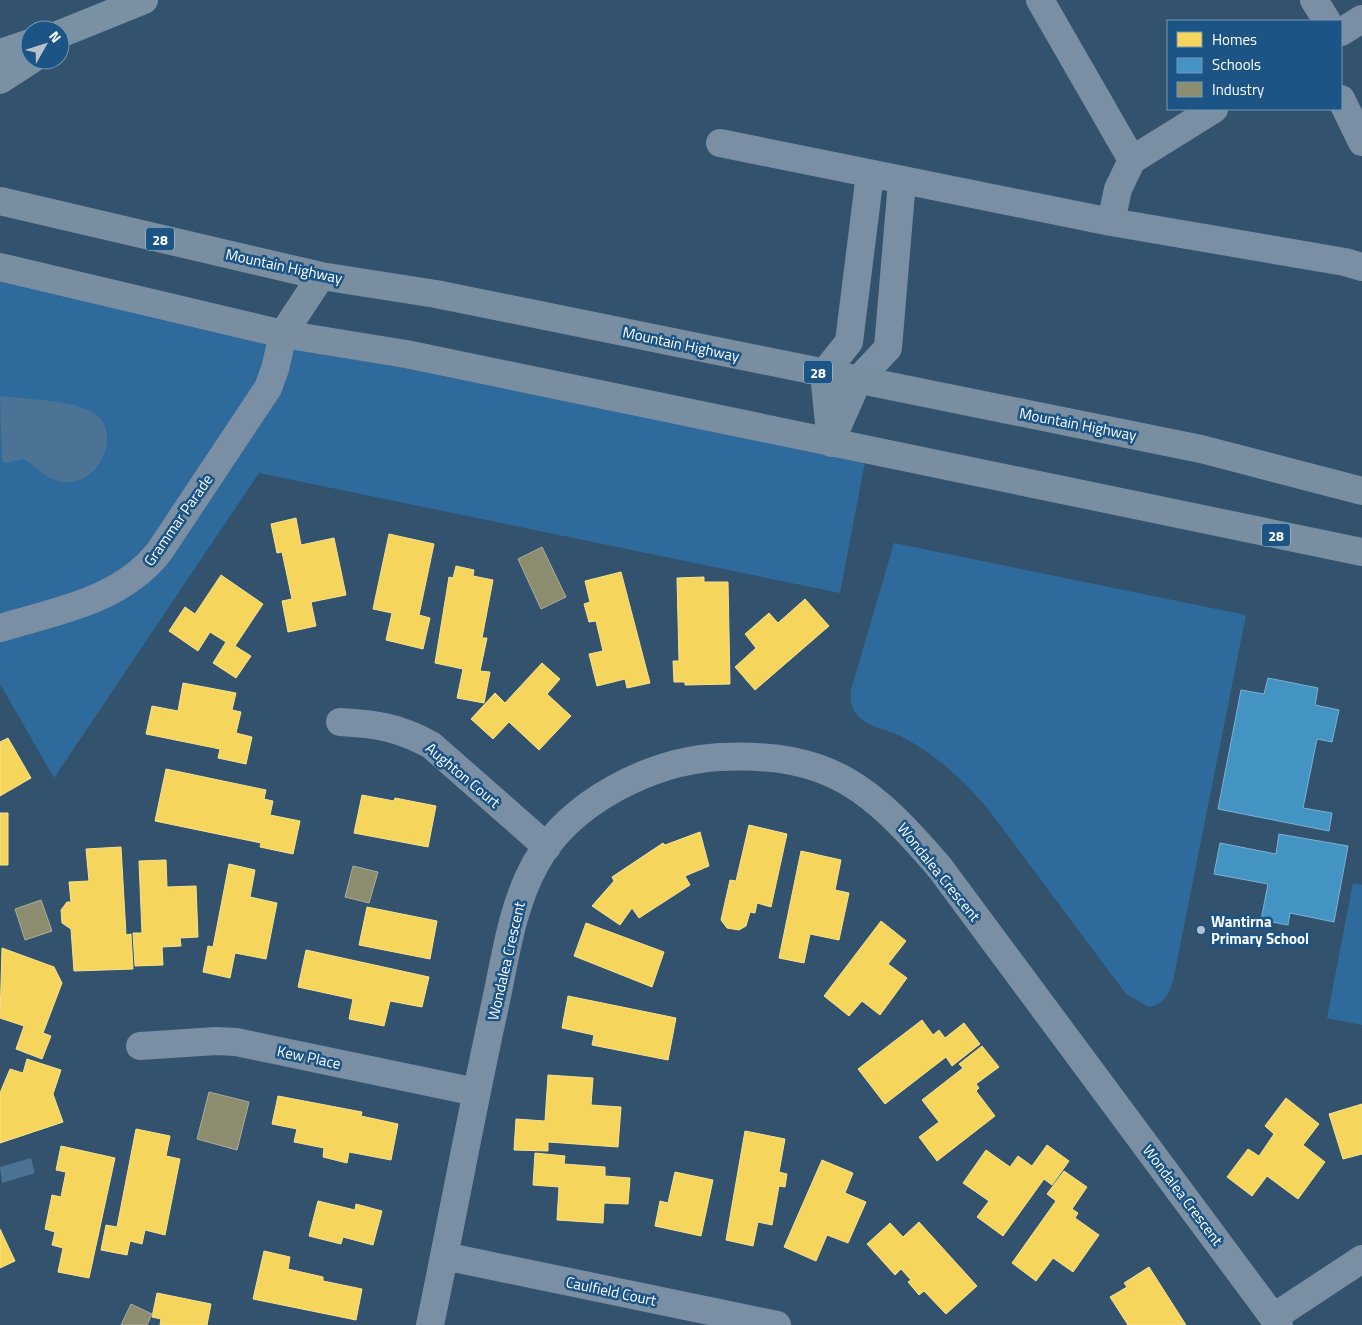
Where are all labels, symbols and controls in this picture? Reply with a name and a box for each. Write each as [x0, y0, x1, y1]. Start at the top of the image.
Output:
north arrow [20, 20, 70, 70]
legend [1167, 20, 1342, 110]
text: N [44, 26, 67, 47]
text: Homes [1212, 28, 1257, 51]
text: Schools [1212, 53, 1261, 76]
text: Industry [1212, 78, 1264, 101]
road number: 28 [146, 228, 174, 250]
street label: Mountain Highway [223, 242, 345, 290]
street label: Mountain Highway [620, 320, 742, 368]
road number: 28 [804, 361, 832, 384]
street label: Mountain Highway [1017, 401, 1139, 447]
street label: Grammar Parade [138, 469, 218, 571]
road number: 28 [1262, 524, 1290, 546]
street label: Aughton Court [421, 737, 506, 814]
street label: Wondalea Crescent [892, 818, 987, 927]
street label: Wondalea Crescent [481, 899, 531, 1023]
place label: Wantirna Primary School [1211, 910, 1309, 950]
marker: Wantirna Primary School [1195, 924, 1207, 936]
street label: Kew Place [275, 1039, 343, 1075]
street label: Wondalea Crescent [1137, 1140, 1229, 1251]
street label: Caulfield Court [564, 1270, 659, 1312]

